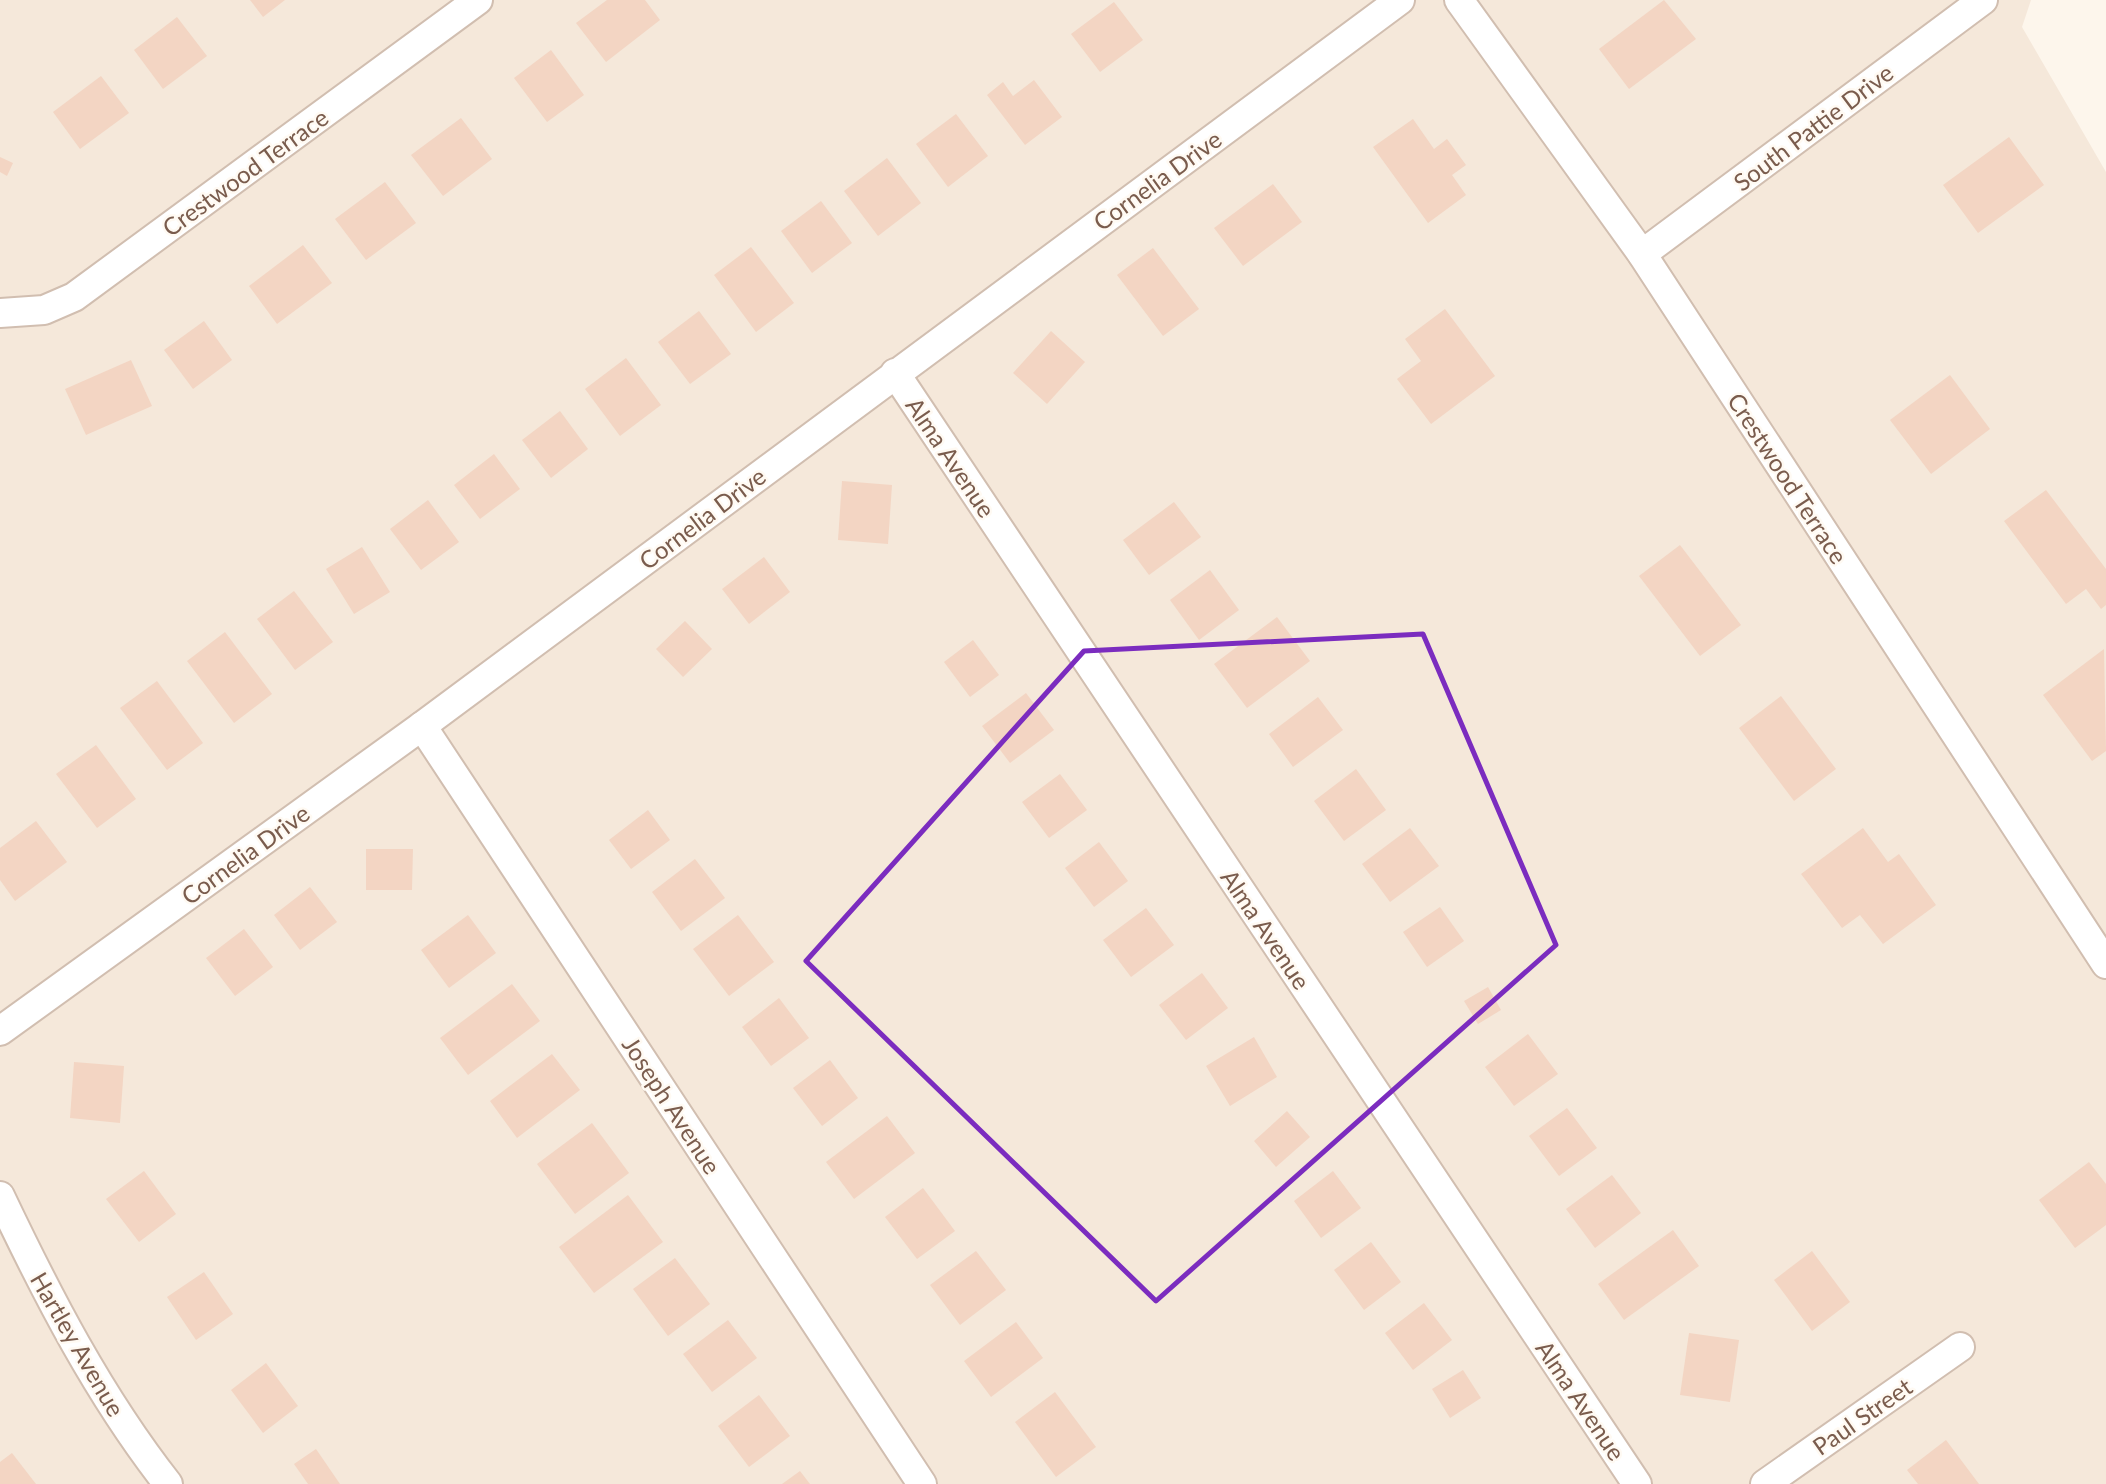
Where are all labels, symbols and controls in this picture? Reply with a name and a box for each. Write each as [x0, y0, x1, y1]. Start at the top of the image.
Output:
street label: South Pattie Drive [1728, 58, 1898, 196]
street label: Crestwood Terrace [157, 102, 333, 242]
street label: Cornelia Drive [1087, 124, 1227, 236]
street label: Crestwood Terrace [1722, 387, 1854, 569]
street label: Alma Avenue [900, 392, 1002, 522]
street label: Cornelia Drive [633, 461, 771, 575]
street label: Cornelia Drive [175, 798, 315, 910]
street label: Alma Avenue [1215, 864, 1317, 994]
street label: Joseph Avenue [617, 1031, 727, 1179]
street label: Hartley Avenue [25, 1267, 131, 1421]
street label: Alma Avenue [1530, 1335, 1632, 1465]
street label: Paul Street [1807, 1371, 1917, 1461]

